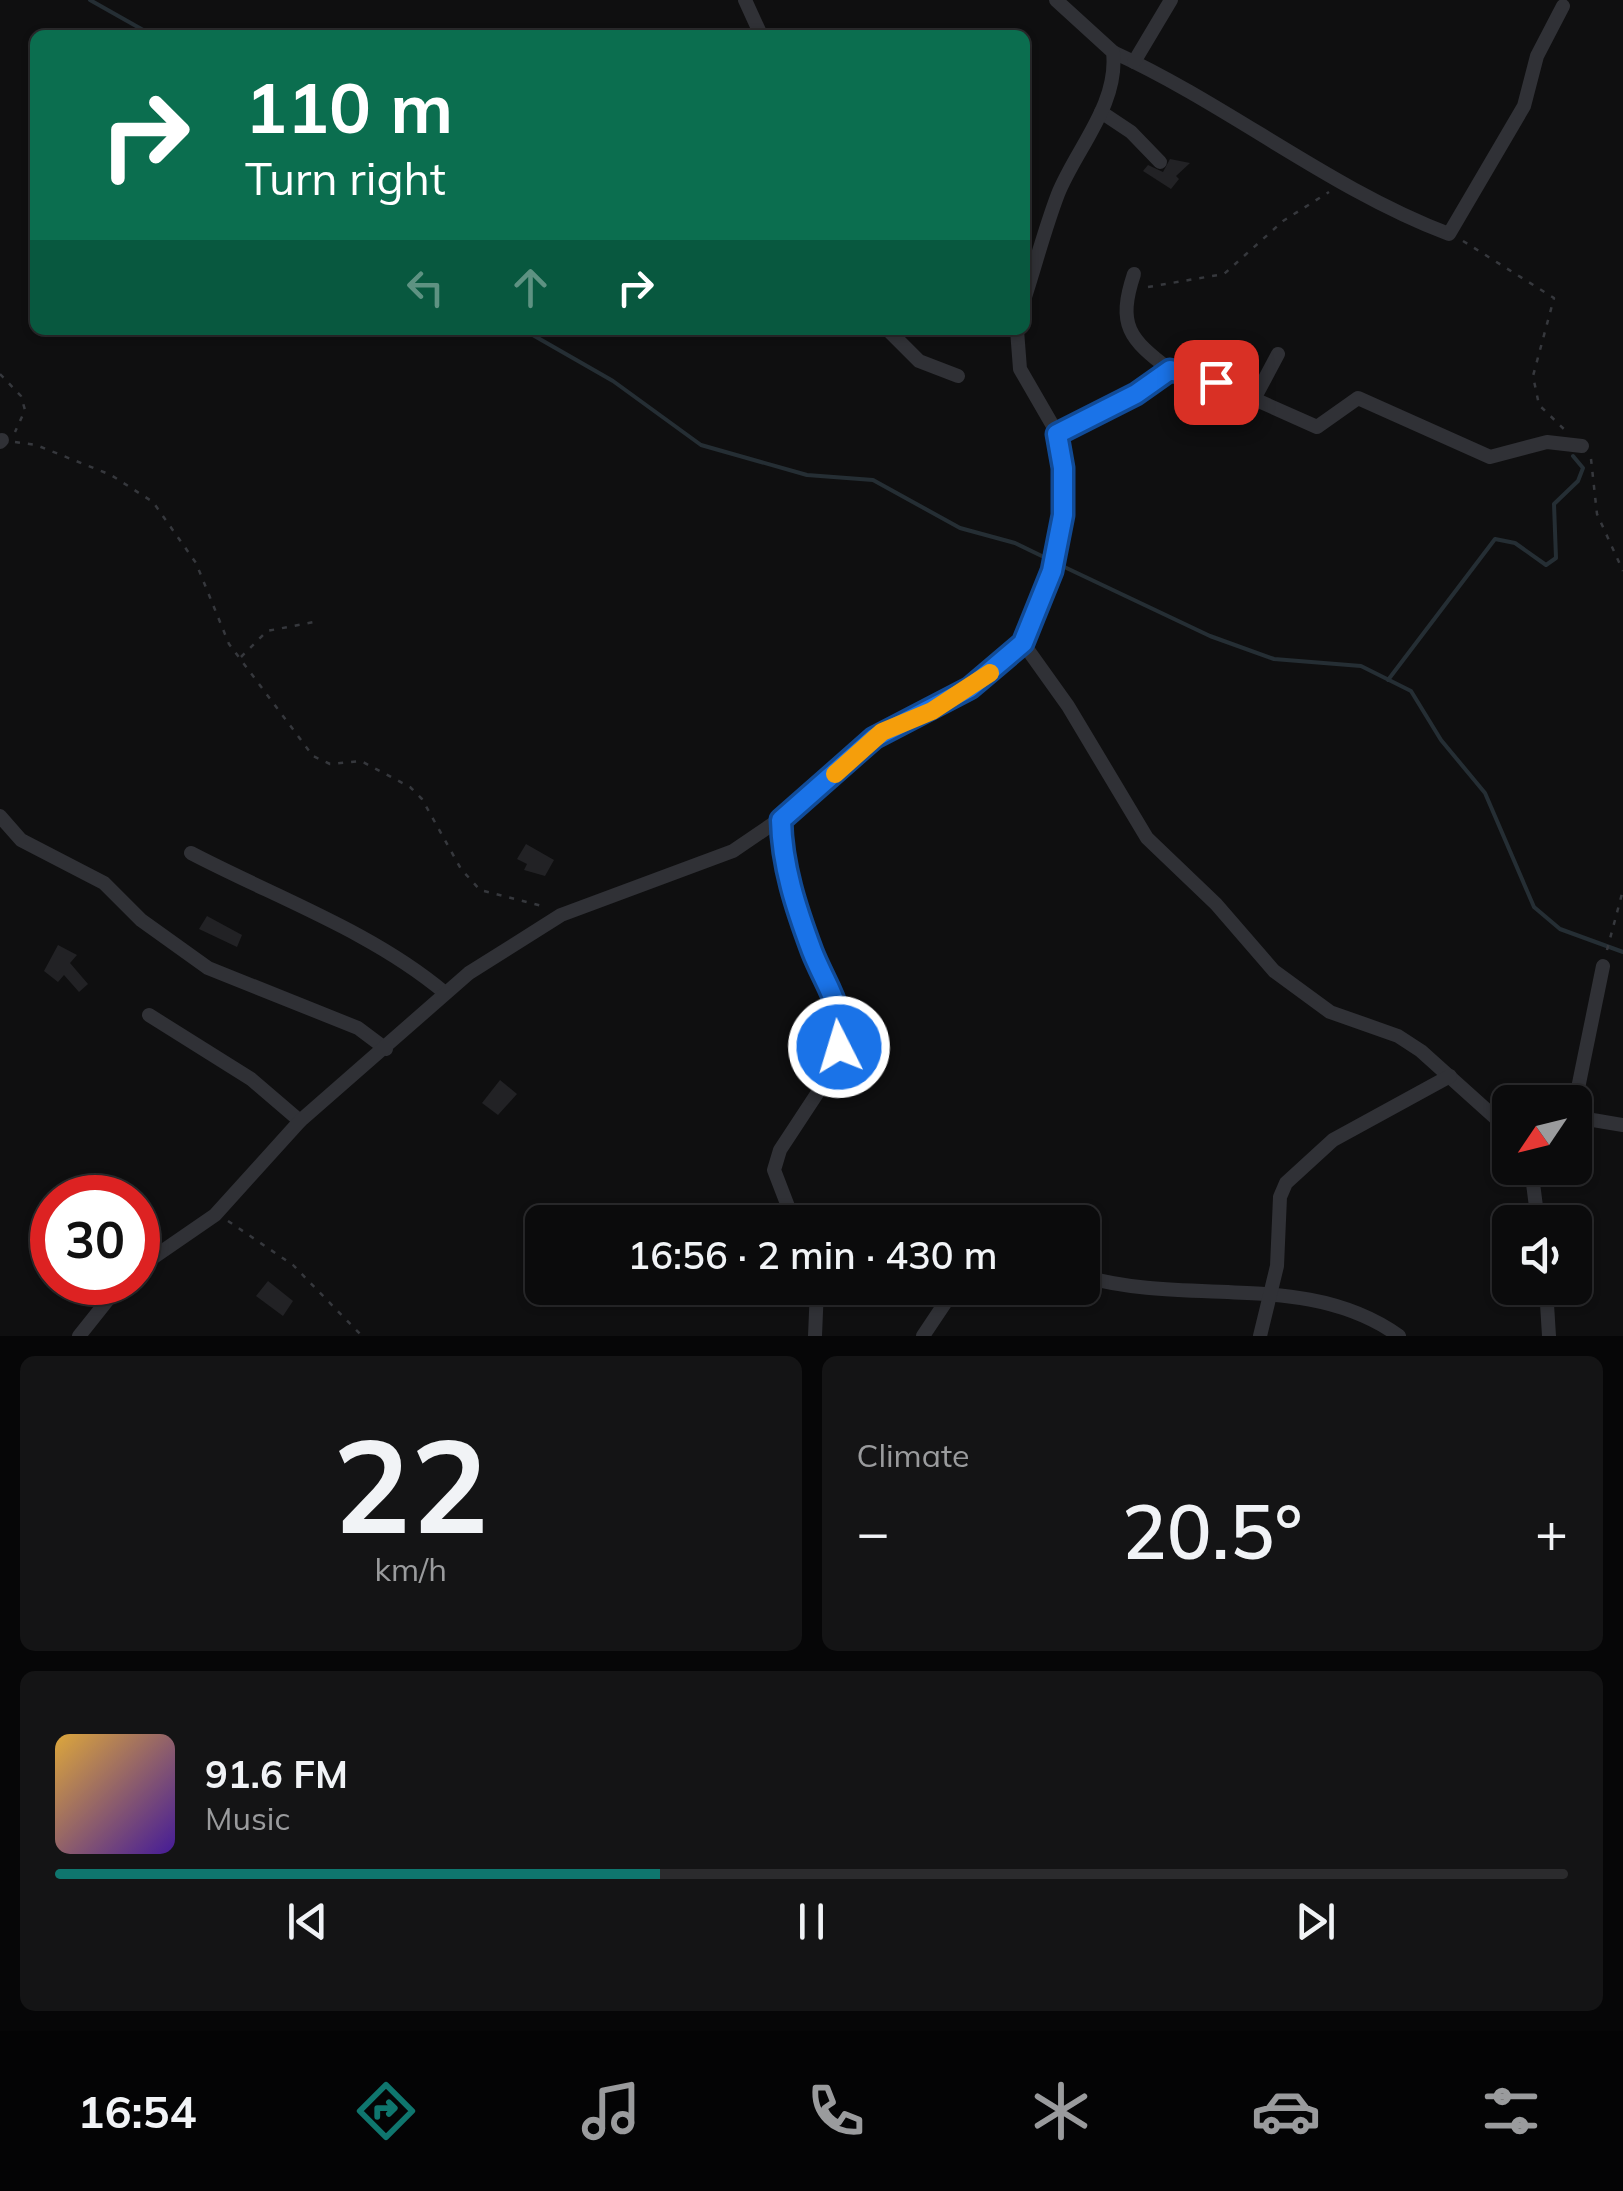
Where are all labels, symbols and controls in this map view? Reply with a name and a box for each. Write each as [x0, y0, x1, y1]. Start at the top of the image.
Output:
text: 110 m [245, 63, 453, 151]
icon: right [80, 70, 210, 200]
text: Turn right [245, 150, 446, 206]
icon: left [398, 260, 453, 315]
icon: ahead [503, 260, 558, 315]
icon: right [608, 260, 663, 315]
pin [1174, 340, 1259, 425]
icon: arrive [1189, 355, 1244, 410]
position arrow [787, 995, 891, 1099]
north arrow [1492, 1085, 1592, 1185]
map controls [1492, 1085, 1592, 1305]
speed limit sign: 30 [30, 1175, 160, 1305]
button: sound [1492, 1205, 1592, 1305]
text: 16:56 · 2 min · 430 m [627, 1231, 998, 1279]
text: 22 [333, 1402, 489, 1566]
text: Climate [857, 1435, 969, 1475]
text: 20.5° [1122, 1484, 1303, 1578]
text: − [857, 1497, 890, 1566]
text: + [1535, 1497, 1568, 1566]
text: km/h [375, 1549, 447, 1589]
text: 91.6 FM [205, 1750, 348, 1798]
text: Music [205, 1798, 290, 1838]
icon: previous [280, 1894, 335, 1949]
icon: pause [784, 1894, 839, 1949]
icon: next [1288, 1894, 1343, 1949]
icon: directions [351, 2076, 421, 2146]
icon: music [576, 2076, 646, 2146]
icon: phone [801, 2076, 871, 2146]
icon: climate [1026, 2076, 1096, 2146]
icon: car [1251, 2076, 1321, 2146]
icon: filters [1476, 2076, 1546, 2146]
text: 16:54 [77, 2083, 197, 2139]

